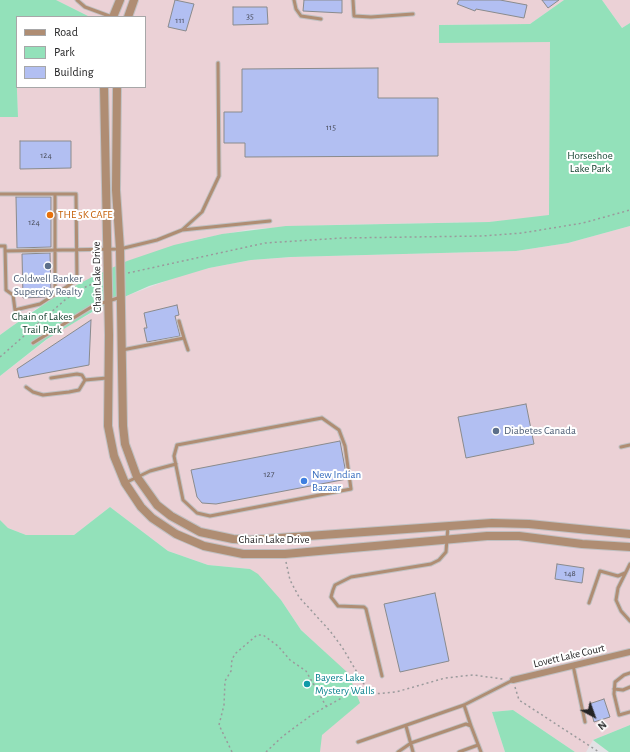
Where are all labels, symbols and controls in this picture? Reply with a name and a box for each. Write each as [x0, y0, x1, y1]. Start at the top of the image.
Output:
house number: 35 [246, 11, 254, 21]
house number: 111 [175, 15, 185, 25]
legend [16, 16, 146, 88]
text: Road [54, 26, 78, 38]
text: Park [54, 46, 75, 58]
text: Building [54, 66, 94, 78]
house number: 115 [326, 122, 336, 132]
park label: Horseshoe Lake Park [567, 149, 613, 175]
house number: 124 [40, 150, 52, 160]
place label: THE 5K CAFE [58, 208, 113, 222]
marker: THE 5K CAFE [45, 210, 55, 220]
house number: 124 [28, 217, 40, 227]
street label: Chain Lake Drive [90, 241, 104, 313]
marker: Coldwell Banker Supercity Realty [43, 261, 53, 271]
place label: Coldwell Banker Supercity Realty [14, 272, 82, 298]
park label: Chain of Lakes Trail Park [12, 310, 72, 336]
place label: Diabetes Canada [504, 424, 576, 438]
marker: Diabetes Canada [491, 426, 501, 436]
place label: New Indian Bazaar [312, 468, 361, 494]
house number: 127 [264, 469, 274, 479]
marker: New Indian Bazaar [299, 476, 309, 486]
street label: Chain Lake Drive [239, 533, 309, 547]
house number: 148 [564, 568, 576, 578]
street label: Lovett Lake Court [532, 641, 606, 671]
place label: Bayers Lake Mystery Walls [315, 671, 375, 697]
marker: Bayers Lake Mystery Walls [302, 679, 312, 689]
north arrow [574, 696, 614, 736]
text: N [596, 719, 609, 732]

